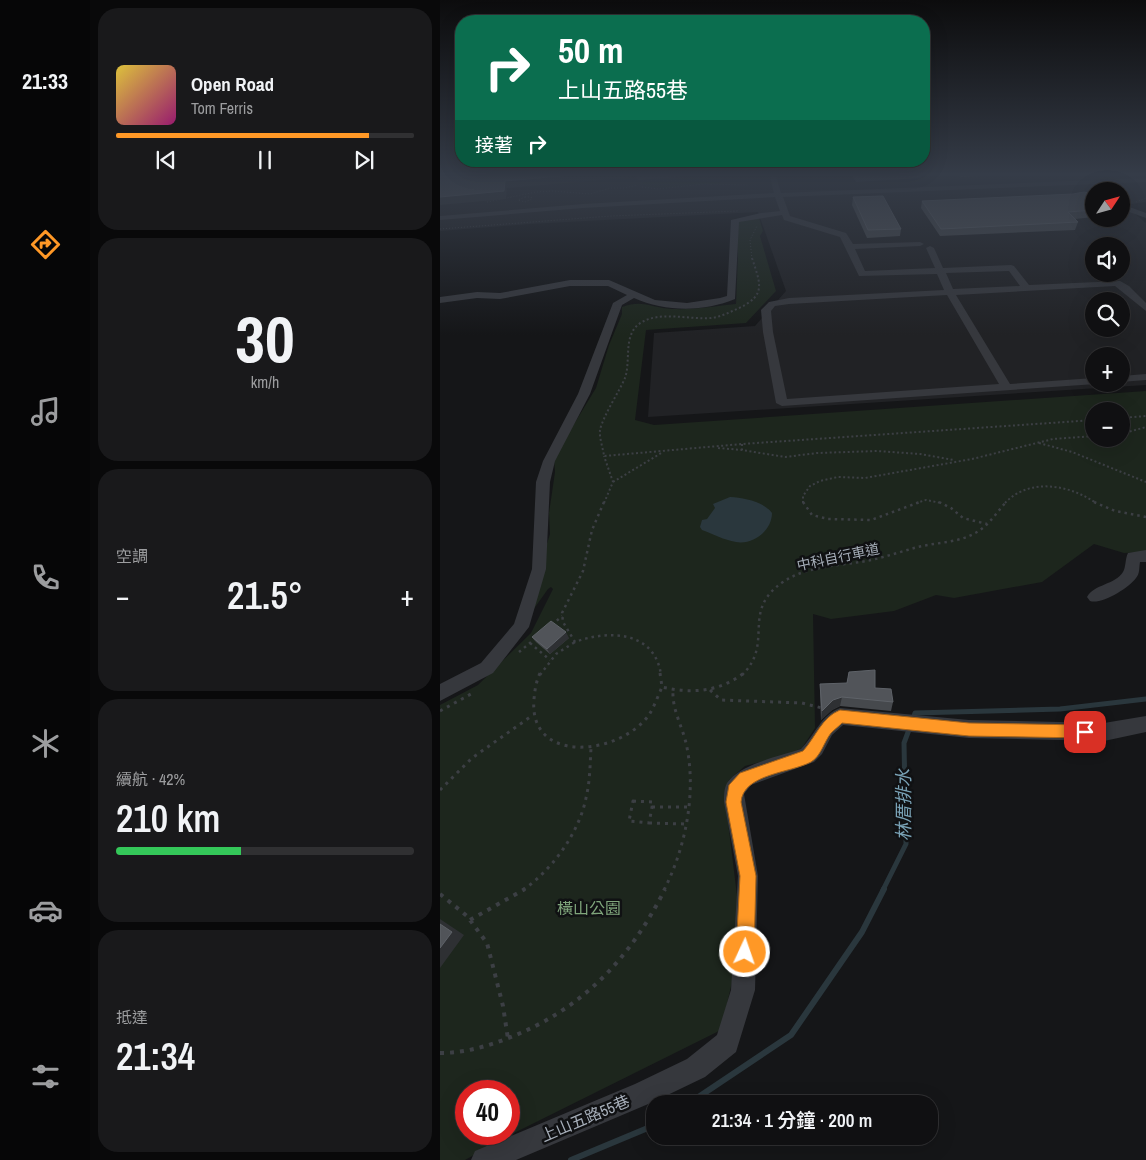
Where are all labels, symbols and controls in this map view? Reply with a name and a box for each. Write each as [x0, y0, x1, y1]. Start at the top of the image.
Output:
text: 50 m [558, 27, 623, 74]
icon: right [475, 35, 540, 100]
text: 21:33 [22, 66, 68, 96]
text: Open Road [191, 71, 274, 97]
text: 上山五路55巷 [558, 75, 688, 105]
text: Tom Ferris [191, 97, 253, 119]
icon: right [523, 130, 551, 158]
text: 接著 [475, 132, 513, 158]
icon: previous [152, 146, 180, 174]
icon: pause [251, 146, 279, 174]
icon: next [350, 146, 378, 174]
north arrow [1085, 182, 1130, 228]
map controls [1085, 182, 1130, 447]
icon: directions [28, 227, 63, 262]
button: sound [1085, 237, 1130, 282]
button: search [1085, 292, 1130, 337]
text: 30 [235, 295, 295, 382]
button: + [1085, 347, 1130, 392]
text: km/h [251, 371, 279, 393]
icon: music [28, 394, 63, 429]
button: − [1085, 402, 1130, 447]
street label: 中科自行車道 [795, 539, 881, 575]
text: 空調 [116, 545, 148, 567]
icon: phone [28, 560, 63, 595]
text: 21.5° [227, 570, 303, 621]
text: − [116, 577, 129, 615]
text: + [401, 577, 414, 615]
pin [1064, 711, 1106, 753]
icon: arrive [1071, 718, 1099, 746]
icon: climate [28, 726, 63, 761]
text: 續航 · 42% [116, 768, 185, 790]
water label: 林厝排水 [891, 768, 916, 841]
text: 210 km [116, 793, 220, 844]
icon: car [28, 893, 63, 928]
park label: 橫山公園 [557, 897, 621, 919]
position arrow [718, 925, 770, 977]
text: 抵達 [116, 1006, 148, 1028]
text: 21:34 [116, 1031, 195, 1082]
icon: filters [28, 1059, 63, 1094]
speed limit sign: 40 [455, 1080, 520, 1145]
street label: 上山五路55巷 [537, 1089, 633, 1147]
text: 21:34 · 1 分鐘 · 200 m [712, 1107, 872, 1133]

